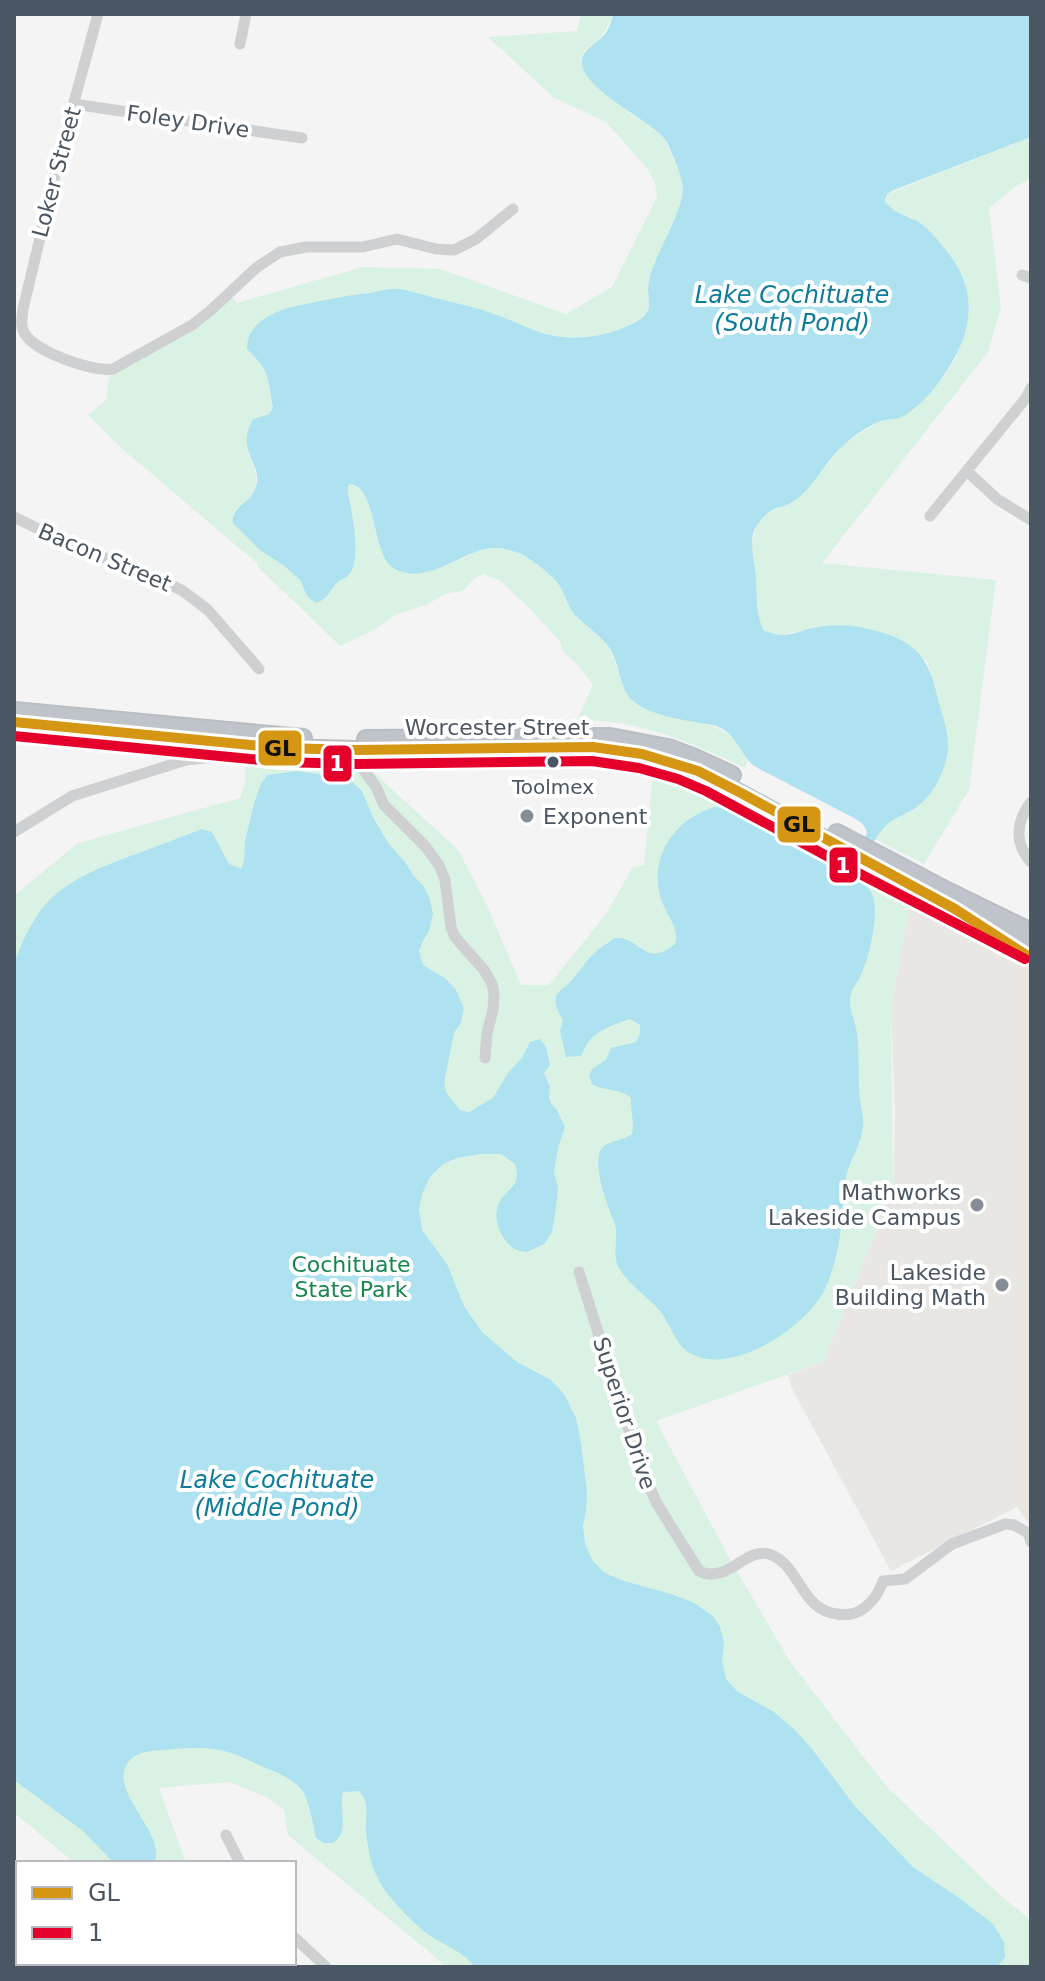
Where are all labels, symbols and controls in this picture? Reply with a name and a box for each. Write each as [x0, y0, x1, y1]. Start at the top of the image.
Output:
street label: Foley Drive [125, 101, 251, 142]
street label: Loker Street [27, 104, 86, 240]
water label: Lake Cochituate (South Pond) [695, 281, 889, 337]
street label: Bacon Street [35, 518, 175, 597]
street label: Worcester Street [405, 715, 590, 740]
line badge: GL [257, 729, 303, 767]
text: GL [264, 736, 296, 761]
line badge: 1 [322, 744, 353, 783]
text: 1 [329, 751, 345, 776]
marker: Toolmex [545, 754, 561, 770]
place label: Toolmex [511, 775, 594, 799]
place label: Exponent [543, 804, 648, 829]
line badge: GL [776, 805, 822, 844]
marker: Exponent [518, 807, 536, 825]
text: GL [783, 812, 815, 837]
line badge: 1 [828, 846, 859, 884]
text: 1 [835, 853, 851, 878]
place label: Mathworks Lakeside Campus [768, 1180, 961, 1230]
marker: Mathworks Lakeside Campus [968, 1196, 986, 1214]
park label: Cochituate State Park [291, 1252, 411, 1302]
place label: Lakeside Building Math [835, 1260, 986, 1310]
marker: Lakeside Building Math [993, 1276, 1011, 1294]
street label: Superior Drive [588, 1334, 661, 1492]
water label: Lake Cochituate (Middle Pond) [180, 1466, 374, 1522]
legend [16, 1861, 296, 1965]
text: GL [88, 1879, 121, 1907]
text: 1 [88, 1919, 103, 1947]

